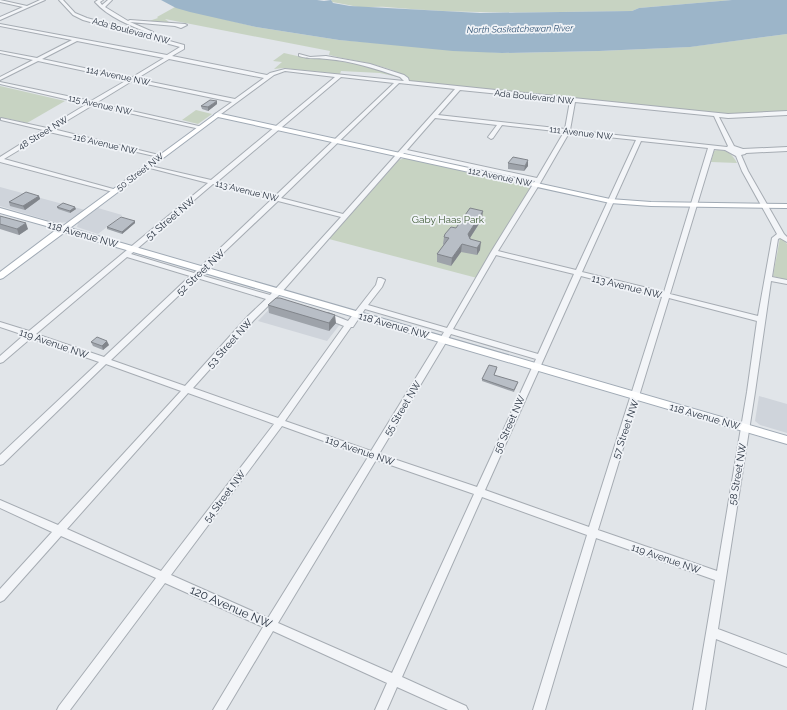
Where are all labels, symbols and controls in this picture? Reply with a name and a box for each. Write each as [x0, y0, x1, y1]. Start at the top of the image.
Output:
street label: Ada Boulevard NW [91, 16, 171, 46]
water label: North Saskatchewan River [467, 23, 574, 35]
street label: 114 Avenue NW [85, 64, 151, 88]
street label: Ada Boulevard NW [494, 88, 575, 106]
street label: 115 Avenue NW [67, 93, 133, 117]
street label: 48 Street NW [16, 114, 70, 152]
street label: 111 Avenue NW [549, 124, 614, 142]
street label: 116 Avenue NW [72, 132, 139, 156]
street label: 50 Street NW [114, 151, 166, 193]
street label: 112 Avenue NW [467, 165, 533, 189]
street label: 113 Avenue NW [214, 178, 280, 204]
street label: 51 Street NW [144, 194, 198, 242]
park label: Gaby Haas Park [412, 214, 485, 225]
street label: 118 Avenue NW [46, 219, 120, 250]
street label: 52 Street NW [174, 247, 227, 297]
street label: 113 Avenue NW [591, 272, 664, 301]
street label: 118 Avenue NW [357, 310, 431, 341]
street label: 53 Street NW [205, 316, 254, 370]
street label: 119 Avenue NW [18, 326, 90, 361]
street label: 55 Street NW [382, 378, 423, 438]
street label: 56 Street NW [492, 393, 527, 455]
street label: 57 Street NW [610, 398, 641, 460]
street label: 118 Avenue NW [668, 401, 742, 432]
street label: 119 Avenue NW [324, 433, 396, 468]
street label: 58 Street NW [727, 442, 748, 506]
street label: 54 Street NW [201, 468, 248, 524]
street label: 119 Avenue NW [630, 541, 702, 576]
street label: 120 Avenue NW [188, 583, 275, 632]

